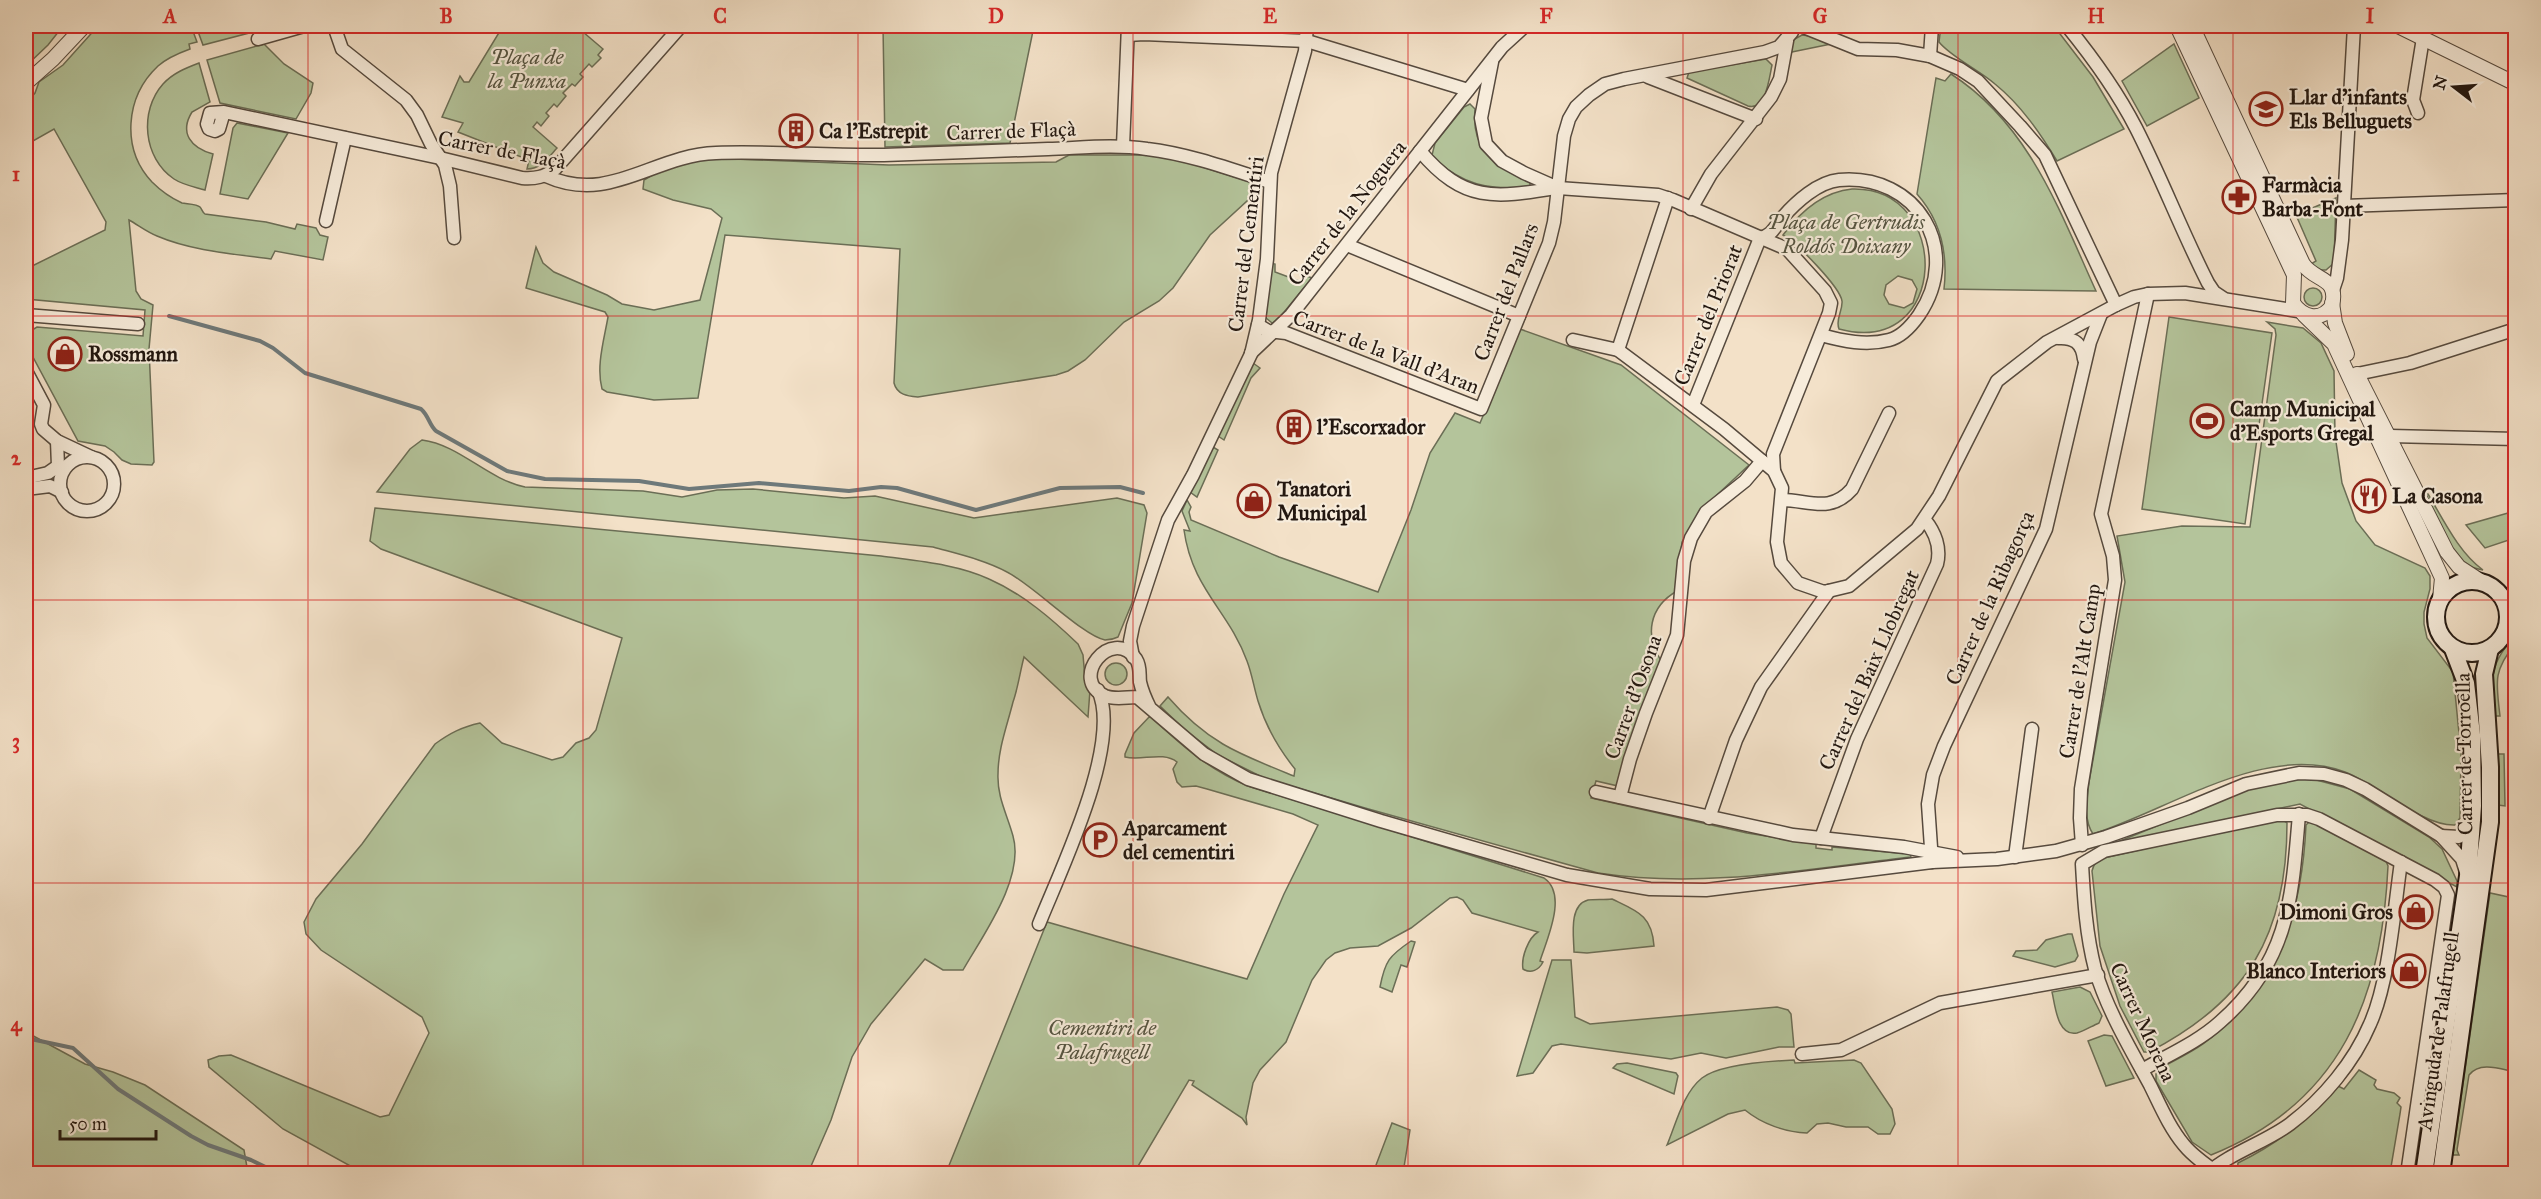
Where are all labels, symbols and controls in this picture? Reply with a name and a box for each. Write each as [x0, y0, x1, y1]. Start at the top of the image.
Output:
text: A [161, 4, 177, 28]
text: B [439, 4, 453, 28]
text: C [713, 4, 727, 28]
text: D [988, 4, 1004, 28]
text: E [1263, 4, 1278, 28]
text: F [1539, 4, 1553, 28]
text: G [1813, 4, 1828, 28]
text: H [2087, 4, 2105, 28]
text: I [2366, 4, 2375, 28]
park label: Plaça de la Punxa [487, 44, 566, 94]
north arrow [2424, 57, 2484, 117]
text: N [2429, 73, 2451, 92]
place label: Llar d'infants Els Belluguets [2289, 84, 2412, 134]
school or university icon: Llar d'infants Els Belluguets [2248, 91, 2284, 127]
building icon: Ca l'Estrepit [778, 113, 814, 149]
street label: Carrer de Flaçà [946, 116, 1076, 146]
place label: Ca l'Estrepit [819, 118, 928, 144]
street label: Carrer de Flaçà [436, 125, 568, 175]
street label: Carrer de la Noguera [1282, 135, 1412, 291]
street label: Carrer del Cementiri [1222, 154, 1270, 333]
text: 1 [12, 162, 20, 186]
place label: Farmàcia Barba-Font [2262, 172, 2364, 222]
pharmacy icon: Farmàcia Barba-Font [2221, 179, 2257, 215]
park label: Plaça de Gertrudis Roldós Doixany [1767, 209, 1926, 259]
street label: Carrer del Pallars [1468, 219, 1544, 365]
street label: Carrer del Priorat [1668, 240, 1748, 389]
street label: Carrer de la Vall d'Aran [1289, 304, 1483, 400]
shop icon: Rossmann [47, 336, 83, 372]
place label: Rossmann [88, 341, 179, 367]
place label: Camp Municipal d'Esports Gregal [2230, 396, 2377, 446]
sports icon: Camp Municipal d'Esports Gregal [2189, 403, 2225, 439]
building icon: l'Escorxador [1276, 409, 1312, 445]
place label: l'Escorxador [1316, 414, 1426, 440]
text: 2 [11, 446, 22, 470]
place label: Tanatori Municipal [1276, 476, 1368, 526]
restaurant icon: La Casona [2351, 478, 2387, 514]
shop icon: Tanatori Municipal [1236, 483, 1272, 519]
place label: La Casona [2392, 483, 2484, 509]
street label: Carrer de la Ribagorça [1940, 507, 2040, 689]
street label: Carrer del Baix Llobregat [1813, 565, 1925, 774]
street label: Carrer de l'Alt Camp [2053, 582, 2107, 760]
street label: Carrer d'Osona [1598, 631, 1668, 763]
street label: Carrer de Torroella [2450, 672, 2478, 835]
text: 3 [12, 729, 20, 754]
place label: Aparcament del cementiri [1121, 815, 1235, 865]
parking icon: Aparcament del cementiri [1082, 822, 1118, 858]
shop icon: Dimoni Gros [2398, 894, 2434, 930]
place label: Dimoni Gros [2279, 899, 2393, 925]
street label: Avinguda de Palafrugell [2411, 929, 2465, 1133]
shop icon: Blanco Interiors [2391, 953, 2427, 989]
street label: Carrer Morena [2104, 958, 2182, 1086]
place label: Blanco Interiors [2246, 958, 2386, 984]
text: 4 [10, 1012, 22, 1037]
park label: Cementiri de Palafrugell [1048, 1015, 1157, 1065]
scale bar [60, 1103, 156, 1141]
text: 50 m [69, 1113, 107, 1135]

